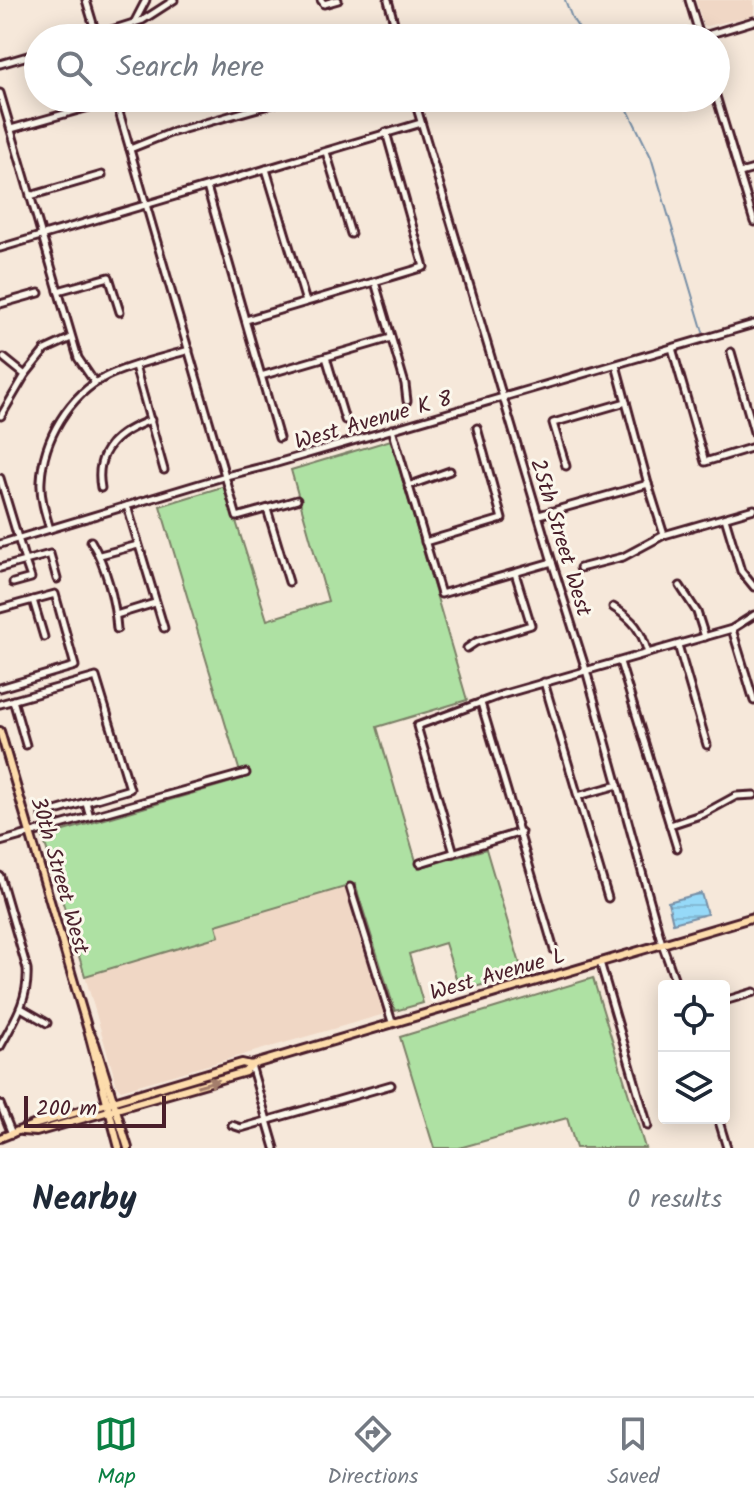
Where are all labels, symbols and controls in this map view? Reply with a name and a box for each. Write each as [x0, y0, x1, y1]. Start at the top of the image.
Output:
search box [24, 24, 730, 112]
text: Search here [116, 44, 264, 92]
icon: search [52, 46, 96, 90]
street label: West Avenue K 8 [291, 382, 457, 461]
street label: 25th Street West [519, 455, 600, 621]
street label: 30th Street West [19, 793, 98, 959]
street label: West Avenue L [426, 939, 570, 1011]
map controls [658, 980, 730, 1124]
button: locate [658, 980, 730, 1052]
button: layers [658, 1052, 730, 1124]
one-way arrow [197, 1076, 221, 1089]
scale bar [24, 1092, 166, 1128]
text: 200 m [36, 1092, 97, 1127]
text: Nearby [32, 1173, 137, 1227]
text: 0 results [627, 1179, 722, 1221]
tab: Map [94, 1412, 138, 1495]
tab: Directions [327, 1412, 419, 1495]
tab: Saved [607, 1412, 660, 1495]

